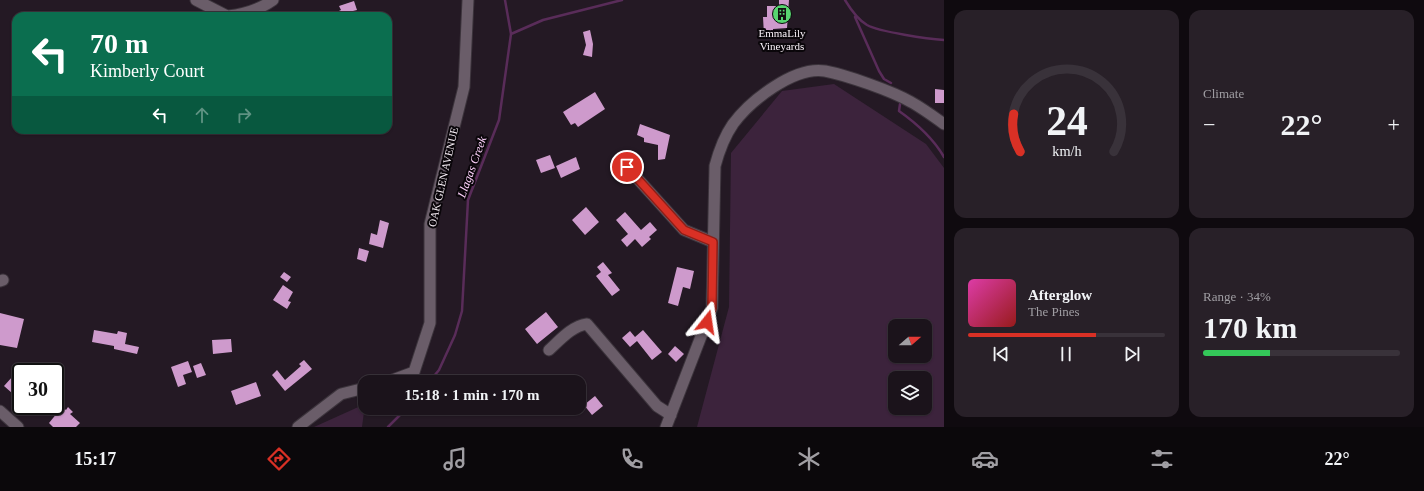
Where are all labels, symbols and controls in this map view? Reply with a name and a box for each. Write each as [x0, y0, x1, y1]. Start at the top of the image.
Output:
building icon: EmmaLily Vineyards [771, 3, 793, 25]
place label: EmmaLily Vineyards [758, 27, 806, 52]
icon: left [24, 28, 76, 80]
text: 70 m [90, 28, 148, 59]
text: Kimberly Court [90, 61, 205, 81]
text: Climate [1203, 86, 1244, 101]
text: 24 [1046, 98, 1088, 144]
icon: left [149, 104, 171, 126]
icon: ahead [191, 104, 213, 126]
icon: right [233, 104, 255, 126]
text: 22° [1281, 108, 1323, 141]
text: − [1203, 112, 1215, 137]
text: + [1388, 112, 1400, 137]
street label: OAK GLEN AVENUE [426, 126, 460, 228]
water label: Llagas Creek [454, 134, 490, 200]
text: km/h [1052, 142, 1081, 158]
pin [610, 150, 644, 184]
icon: arrive [616, 156, 638, 178]
text: Afterglow [1028, 287, 1092, 303]
text: Range · 34% [1203, 289, 1271, 304]
position arrow [686, 301, 728, 343]
text: The Pines [1028, 304, 1080, 319]
text: 170 km [1203, 311, 1297, 344]
north arrow [888, 319, 932, 363]
map controls [888, 319, 932, 415]
icon: previous [990, 343, 1012, 365]
icon: pause [1055, 343, 1077, 365]
icon: next [1121, 343, 1143, 365]
speed limit sign: 30 [12, 363, 64, 415]
button: layers [888, 371, 932, 415]
text: 15:18 · 1 min · 170 m [405, 387, 540, 403]
icon: directions [265, 445, 293, 473]
icon: music [441, 445, 469, 473]
icon: phone [618, 445, 646, 473]
icon: climate [795, 445, 823, 473]
icon: car [971, 445, 999, 473]
icon: filters [1148, 445, 1176, 473]
text: 15:17 [74, 449, 116, 469]
text: 22° [1324, 449, 1350, 469]

